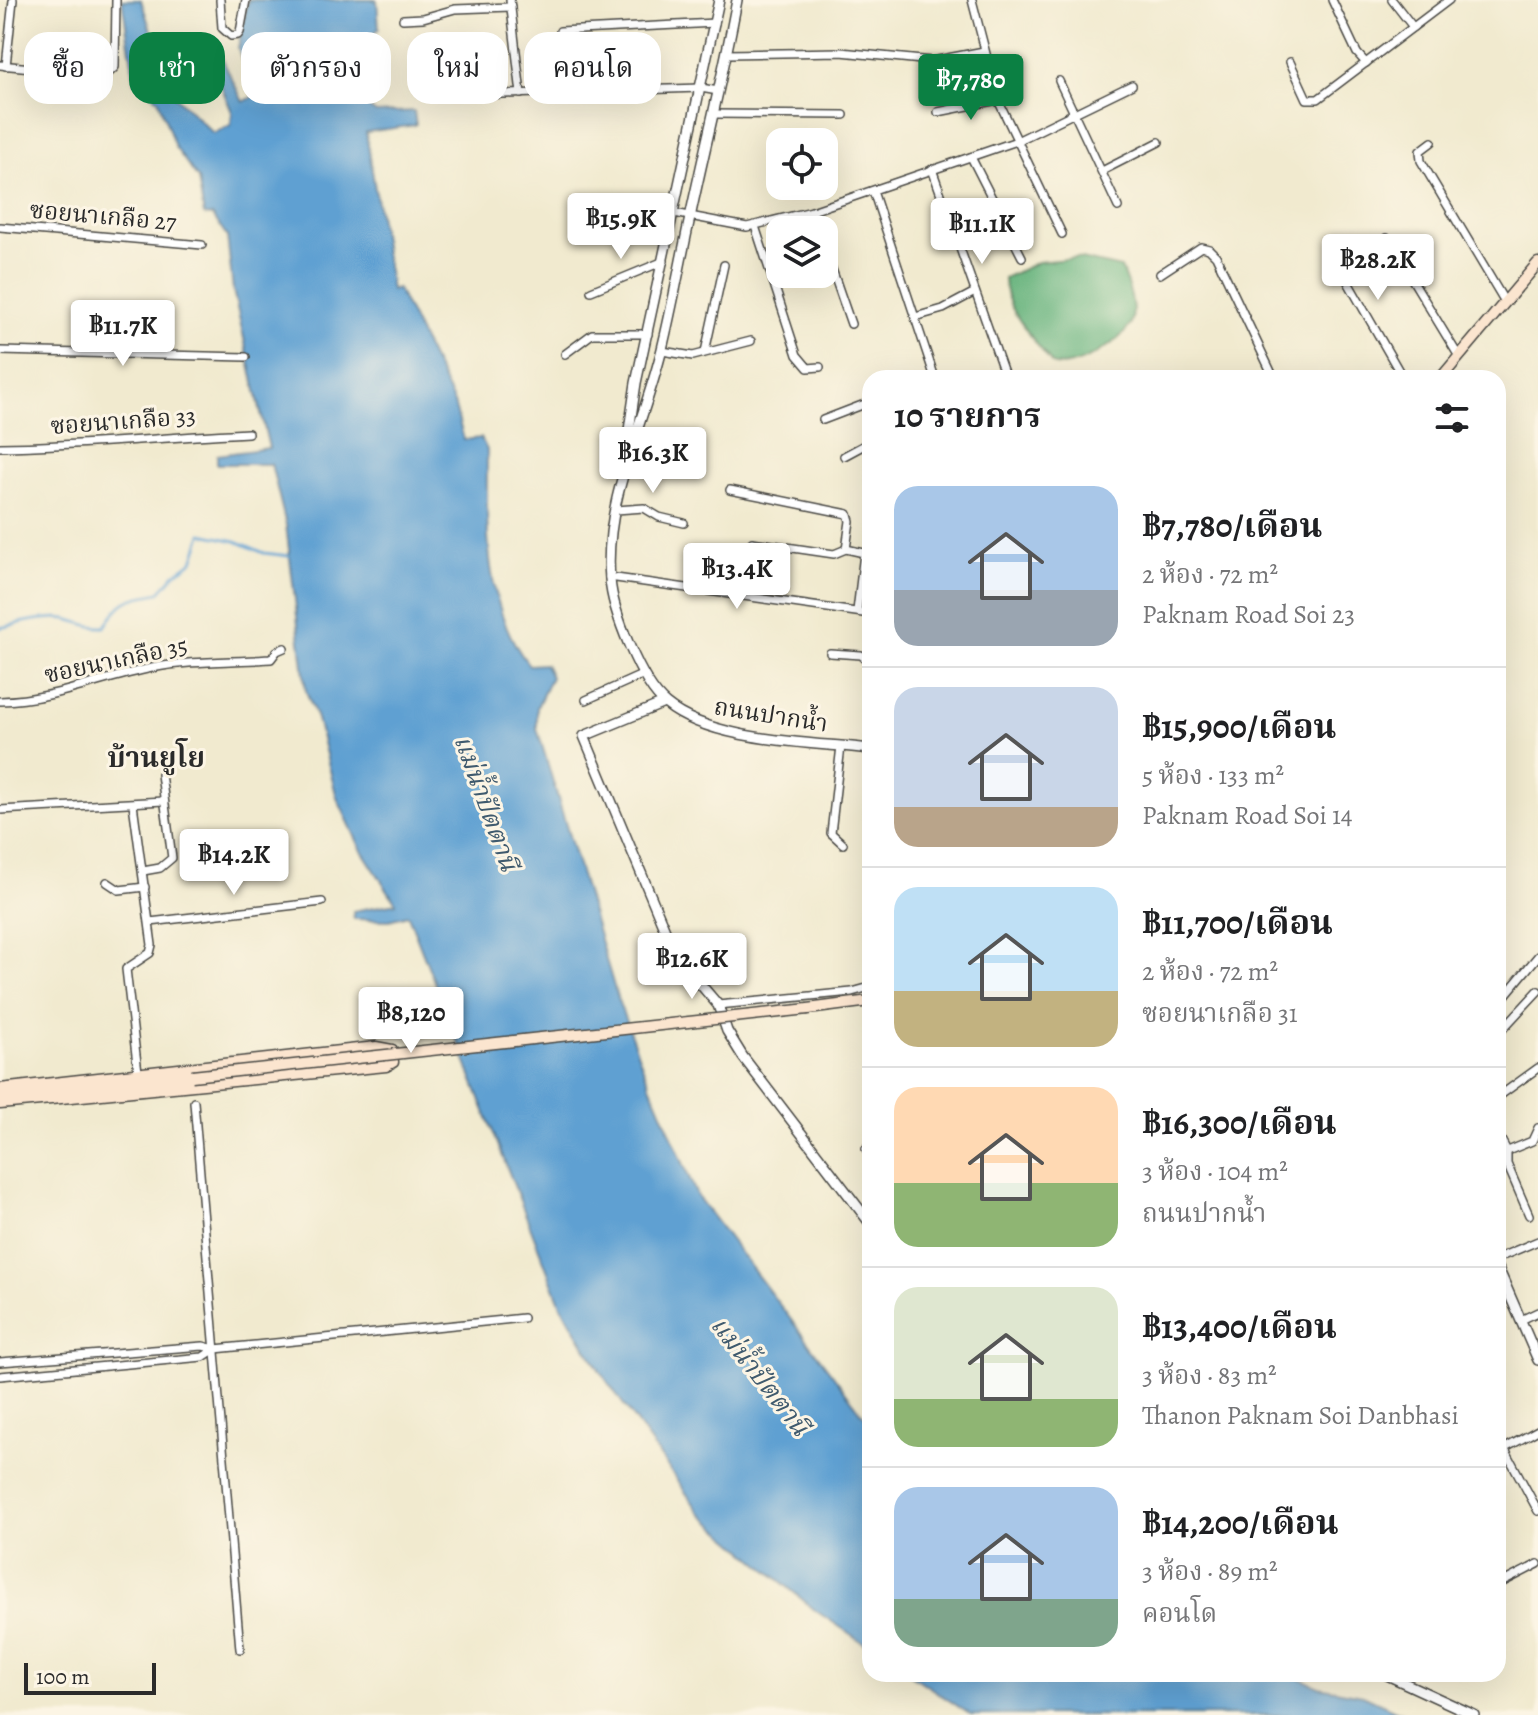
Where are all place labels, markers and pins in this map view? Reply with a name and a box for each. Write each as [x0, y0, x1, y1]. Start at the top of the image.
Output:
pin: ฿7,780 [906, 54, 1036, 122]
pin: ฿15.9K [556, 193, 686, 261]
pin: ฿11.1K [917, 198, 1047, 266]
pin: ฿28.2K [1313, 234, 1443, 302]
pin: ฿11.7K [58, 300, 188, 368]
pin: ฿16.3K [588, 427, 718, 495]
pin: ฿13.4K [672, 543, 802, 611]
pin: ฿14.2K [169, 829, 299, 897]
pin: ฿12.6K [627, 933, 757, 1001]
pin: ฿8,120 [346, 987, 476, 1055]

